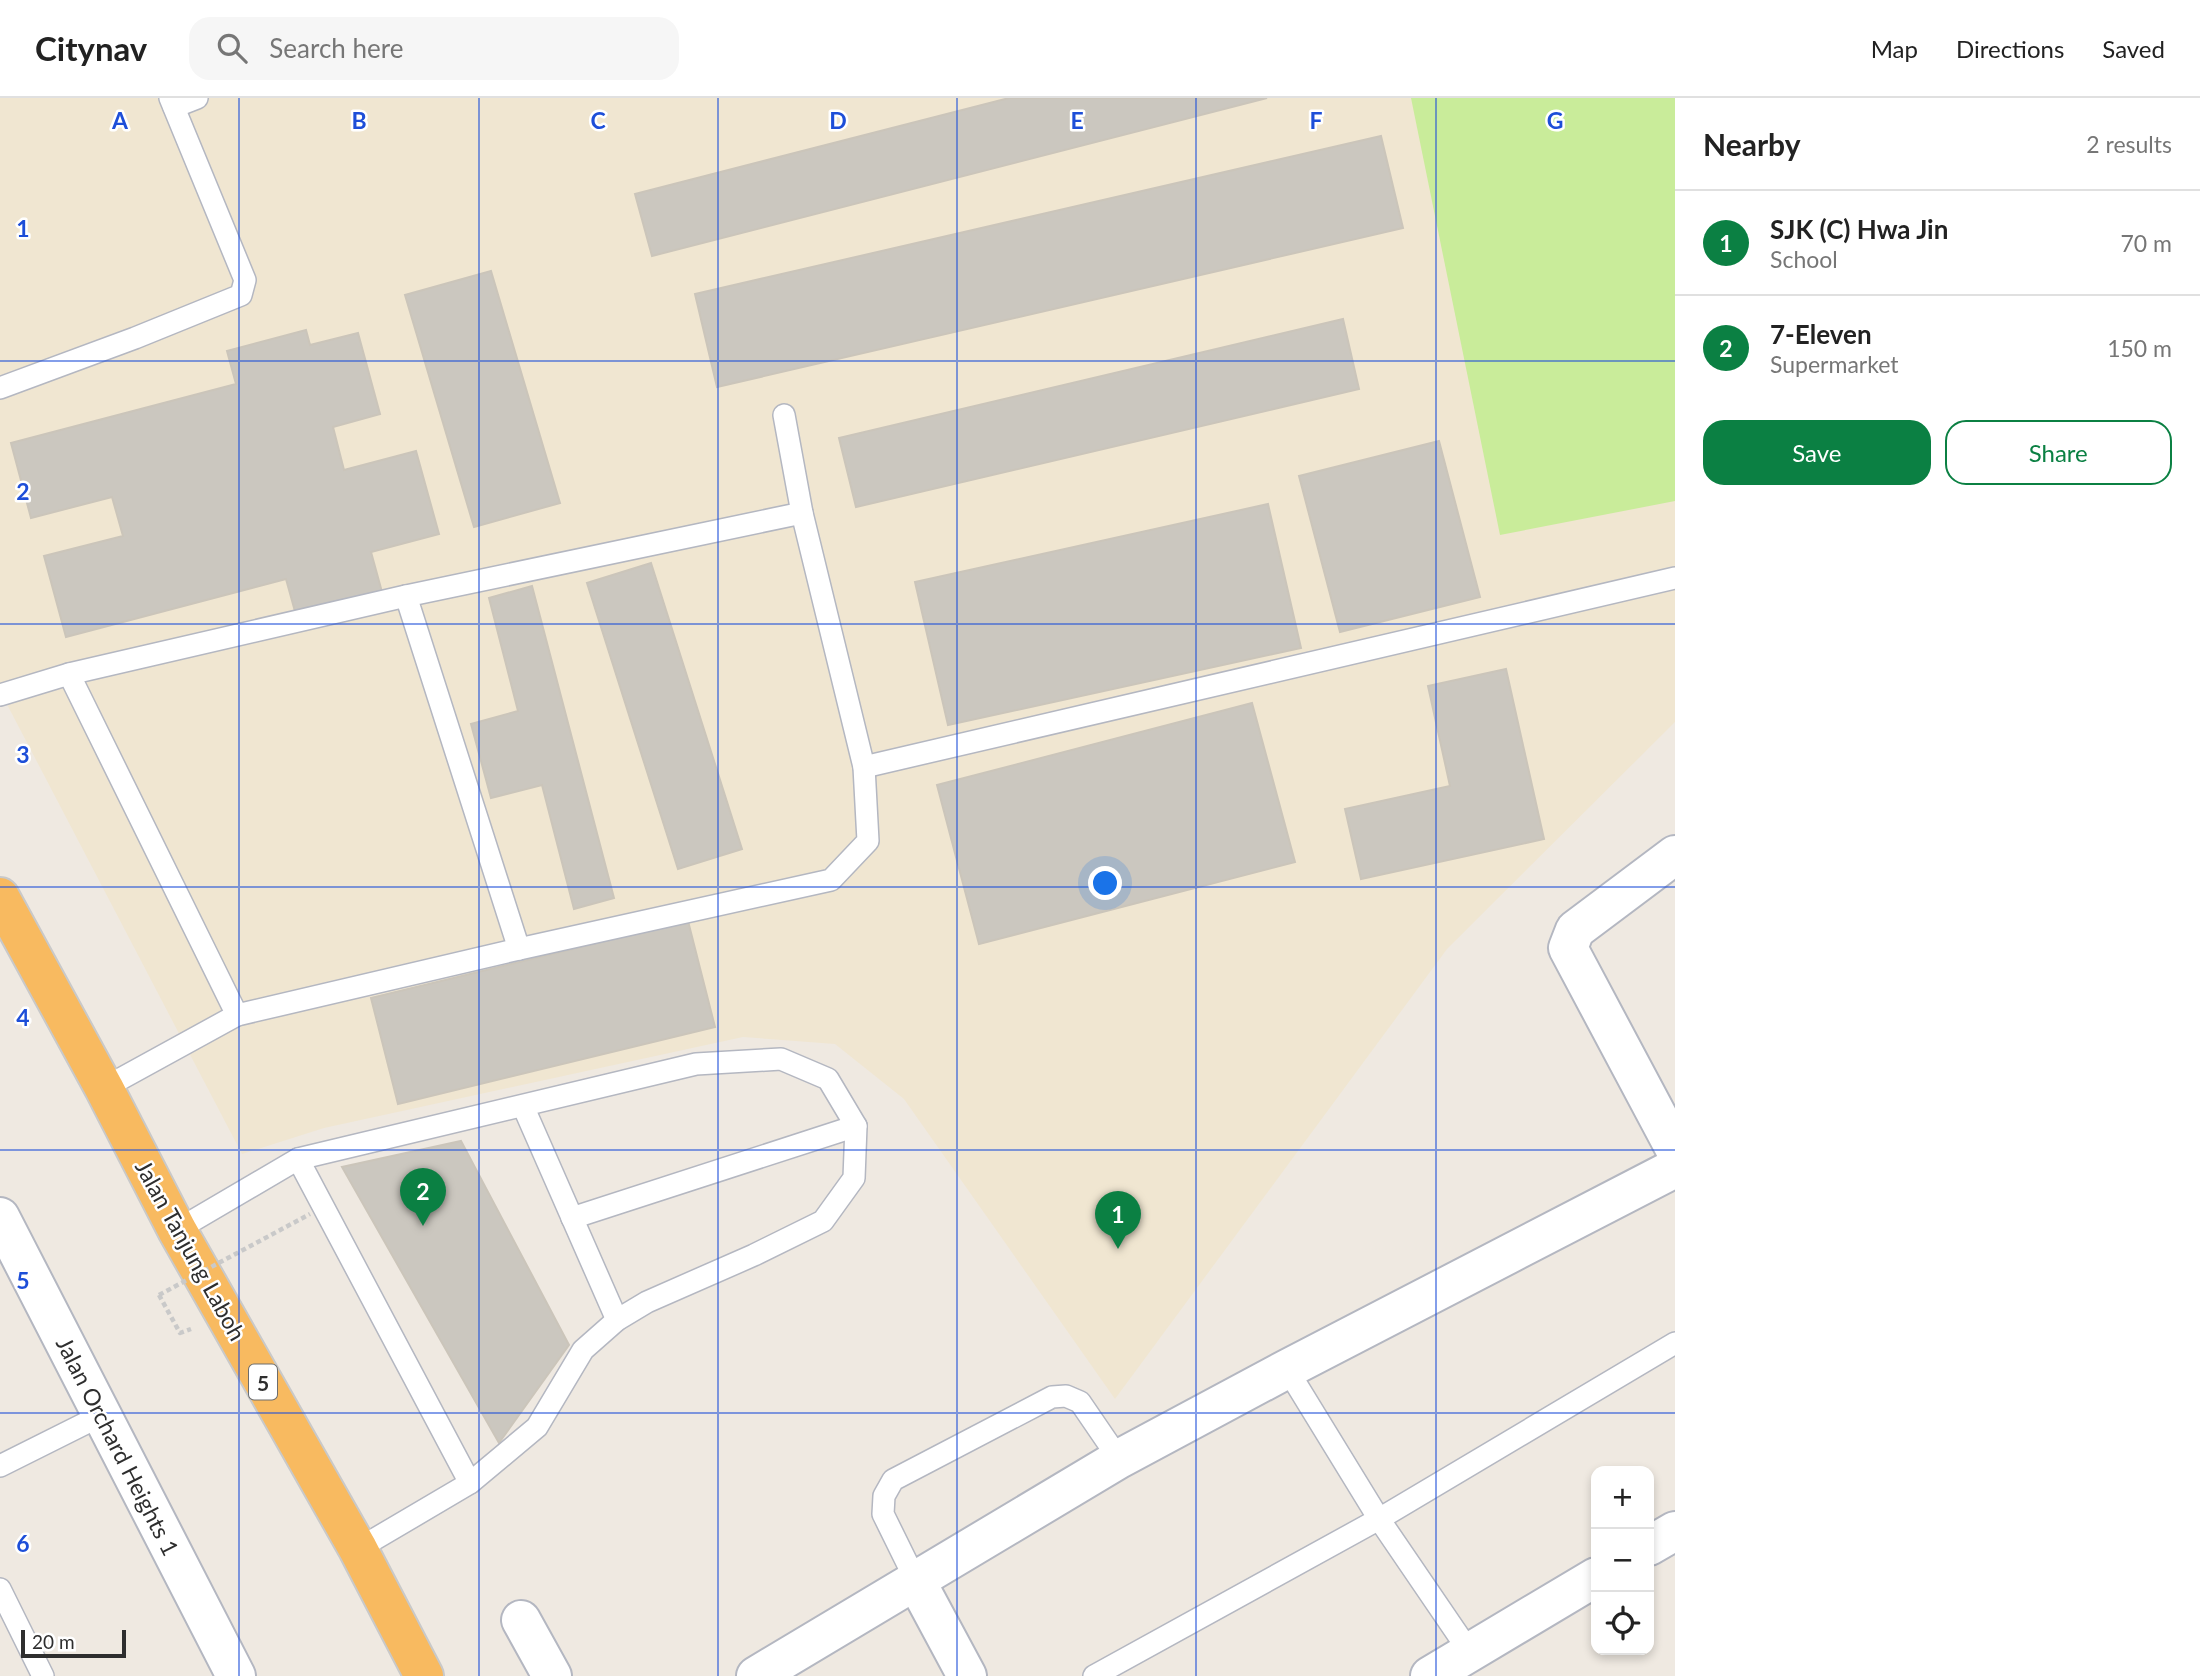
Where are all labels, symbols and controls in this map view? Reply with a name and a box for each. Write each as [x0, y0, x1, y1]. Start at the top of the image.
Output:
search box [189, 17, 679, 80]
text: Citynav [35, 28, 147, 68]
icon: search [213, 29, 251, 67]
text: Search here [269, 32, 403, 64]
text: Map [1871, 34, 1918, 63]
text: Directions [1956, 34, 2064, 63]
text: Saved [2102, 34, 2165, 63]
text: A [111, 106, 129, 134]
text: B [351, 106, 367, 134]
text: C [590, 106, 606, 134]
text: D [829, 106, 847, 134]
text: E [1070, 106, 1084, 134]
text: F [1309, 106, 1323, 134]
text: G [1547, 106, 1563, 134]
text: Nearby [1703, 126, 1801, 162]
text: 2 results [2086, 130, 2172, 158]
text: SJK (C) Hwa Jin [1770, 213, 1948, 245]
text: 1 [16, 214, 30, 242]
text: 1 [1719, 229, 1733, 257]
text: 70 m [2121, 229, 2172, 257]
text: School [1770, 245, 1838, 273]
text: 7-Eleven [1770, 318, 1872, 350]
text: 2 [1719, 334, 1733, 362]
text: 150 m [2107, 334, 2172, 362]
text: Supermarket [1770, 350, 1899, 378]
button: Save [1703, 420, 1931, 485]
button: Share [1945, 420, 2172, 485]
text: 2 [16, 477, 30, 505]
text: 3 [16, 740, 30, 768]
your location [1088, 866, 1122, 900]
text: 4 [16, 1003, 30, 1031]
street label: Jalan Tanjung Laboh [130, 1155, 252, 1345]
pin: 2 [400, 1168, 446, 1226]
pin: 1 [1095, 1191, 1141, 1249]
text: 5 [16, 1266, 30, 1294]
street label: Jalan Orchard Heights 1 [51, 1332, 185, 1560]
road number: 5 [249, 1364, 277, 1400]
map controls [1591, 1466, 1654, 1655]
button: + [1591, 1466, 1654, 1529]
text: 6 [16, 1529, 30, 1557]
button: − [1591, 1529, 1654, 1592]
button: locate [1591, 1592, 1654, 1655]
scale bar [21, 1627, 126, 1659]
text: 20 m [32, 1630, 75, 1653]

